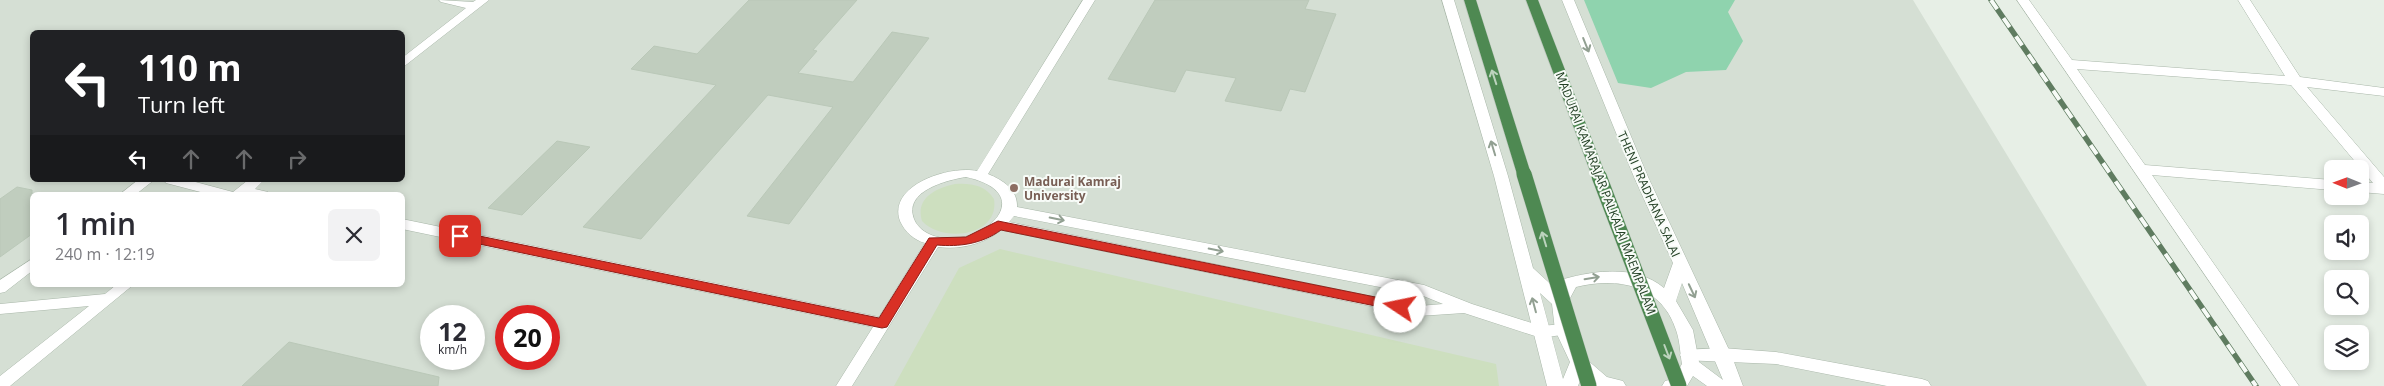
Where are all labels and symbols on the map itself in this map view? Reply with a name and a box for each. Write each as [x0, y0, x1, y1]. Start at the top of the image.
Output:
one-way arrow [1582, 37, 1591, 52]
street label: MADURAI KAMARAJAR PALKALAI MAEMPALAM [1552, 69, 1660, 317]
one-way arrow [1488, 70, 1498, 86]
street label: THENI PRADHANA SALAI [1614, 128, 1684, 260]
one-way arrow [1487, 140, 1497, 156]
north arrow [2324, 160, 2369, 205]
place label: Madurai Kamraj University [1024, 173, 1121, 204]
marker: Madurai Kamraj University [1008, 182, 1020, 194]
pin [439, 215, 481, 257]
one-way arrow [1048, 215, 1064, 224]
one-way arrow [1539, 231, 1549, 247]
one-way arrow [1208, 246, 1224, 255]
one-way arrow [1583, 272, 1599, 282]
position arrow [1373, 280, 1425, 332]
one-way arrow [1688, 283, 1698, 298]
one-way arrow [1529, 297, 1539, 313]
speed limit sign: 20 [495, 305, 560, 370]
one-way arrow [1662, 344, 1672, 359]

